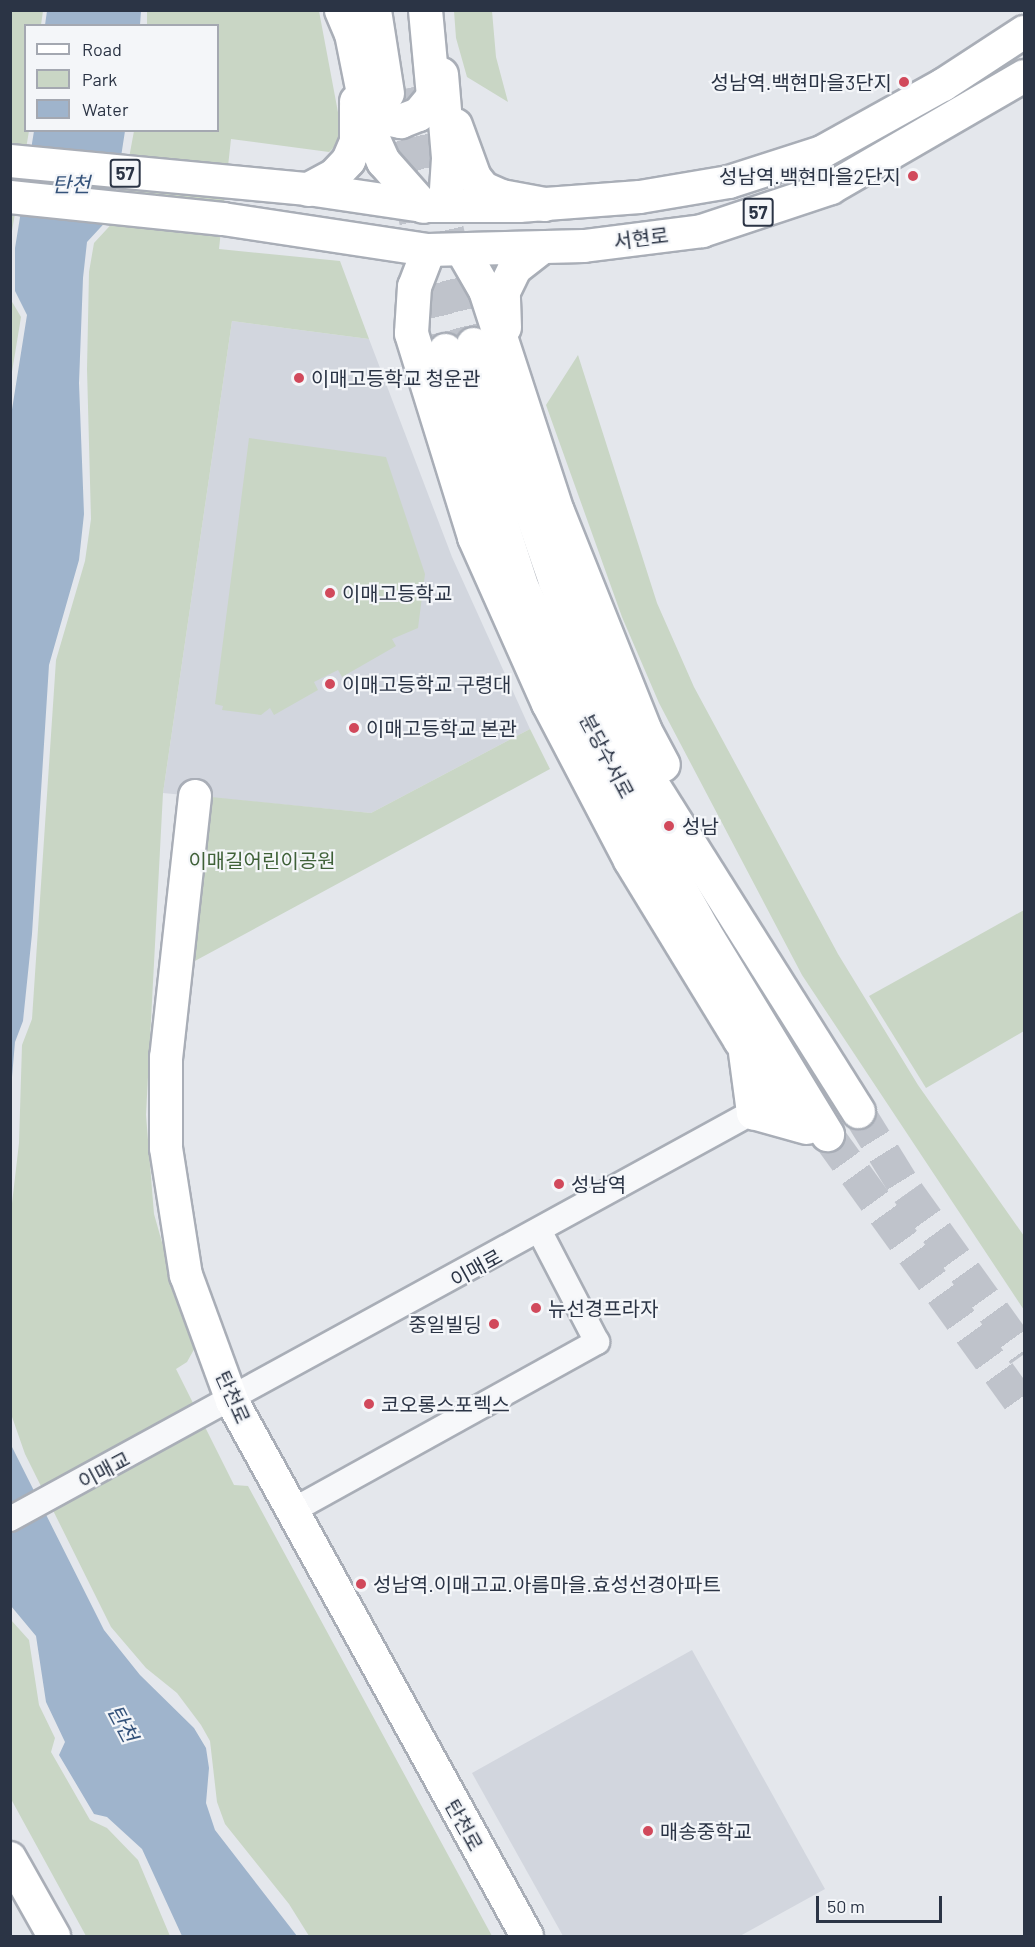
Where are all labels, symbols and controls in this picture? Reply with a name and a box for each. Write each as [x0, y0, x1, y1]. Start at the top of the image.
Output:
legend [24, 24, 219, 132]
text: Road [82, 38, 122, 60]
text: Park [82, 68, 117, 90]
place label: 성남역.백현마을3단지 [711, 70, 892, 94]
marker: 성남역.백현마을3단지 [897, 75, 911, 89]
text: Water [82, 98, 129, 120]
road number: 57 [108, 158, 142, 188]
place label: 성남역.백현마을2단지 [719, 164, 901, 188]
marker: 성남역.백현마을2단지 [906, 169, 920, 183]
water label: 탄천 [52, 171, 90, 197]
road number: 57 [742, 197, 774, 227]
street label: 서현로 [612, 223, 670, 253]
place label: 이매고등학교 청운관 [311, 366, 481, 390]
marker: 이매고등학교 청운관 [292, 371, 306, 385]
place label: 이매고등학교 [342, 581, 452, 605]
marker: 이매고등학교 [323, 586, 337, 600]
place label: 이매고등학교 구령대 [342, 672, 512, 696]
marker: 이매고등학교 구령대 [323, 677, 337, 691]
street label: 분당수서로 [575, 710, 639, 802]
place label: 이매고등학교 본관 [366, 716, 517, 740]
marker: 이매고등학교 본관 [347, 721, 361, 735]
place label: 성남 [682, 814, 719, 838]
marker: 성남 [660, 817, 678, 835]
park label: 이매길어린이공원 [188, 848, 336, 872]
place label: 성남역 [571, 1172, 626, 1196]
marker: 성남역 [552, 1177, 566, 1191]
street label: 이매로 [446, 1244, 506, 1292]
place label: 뉴선경프라자 [548, 1296, 658, 1320]
marker: 뉴선경프라자 [529, 1301, 543, 1315]
place label: 중일빌딩 [408, 1312, 482, 1336]
marker: 중일빌딩 [487, 1317, 501, 1331]
street label: 탄천로 [211, 1367, 255, 1427]
place label: 코오롱스포렉스 [381, 1392, 510, 1416]
marker: 코오롱스포렉스 [362, 1397, 376, 1411]
street label: 이매교 [74, 1446, 134, 1494]
place label: 성남역.이매고교.아름마을.효성선경아파트 [373, 1572, 721, 1596]
marker: 성남역.이매고교.아름마을.효성선경아파트 [354, 1577, 368, 1591]
water label: 탄천 [103, 1700, 143, 1746]
street label: 탄천로 [440, 1795, 488, 1855]
place label: 매송중학교 [660, 1819, 752, 1843]
marker: 매송중학교 [641, 1824, 655, 1838]
scale bar [819, 1884, 945, 1922]
text: 50 m [827, 1895, 865, 1917]

